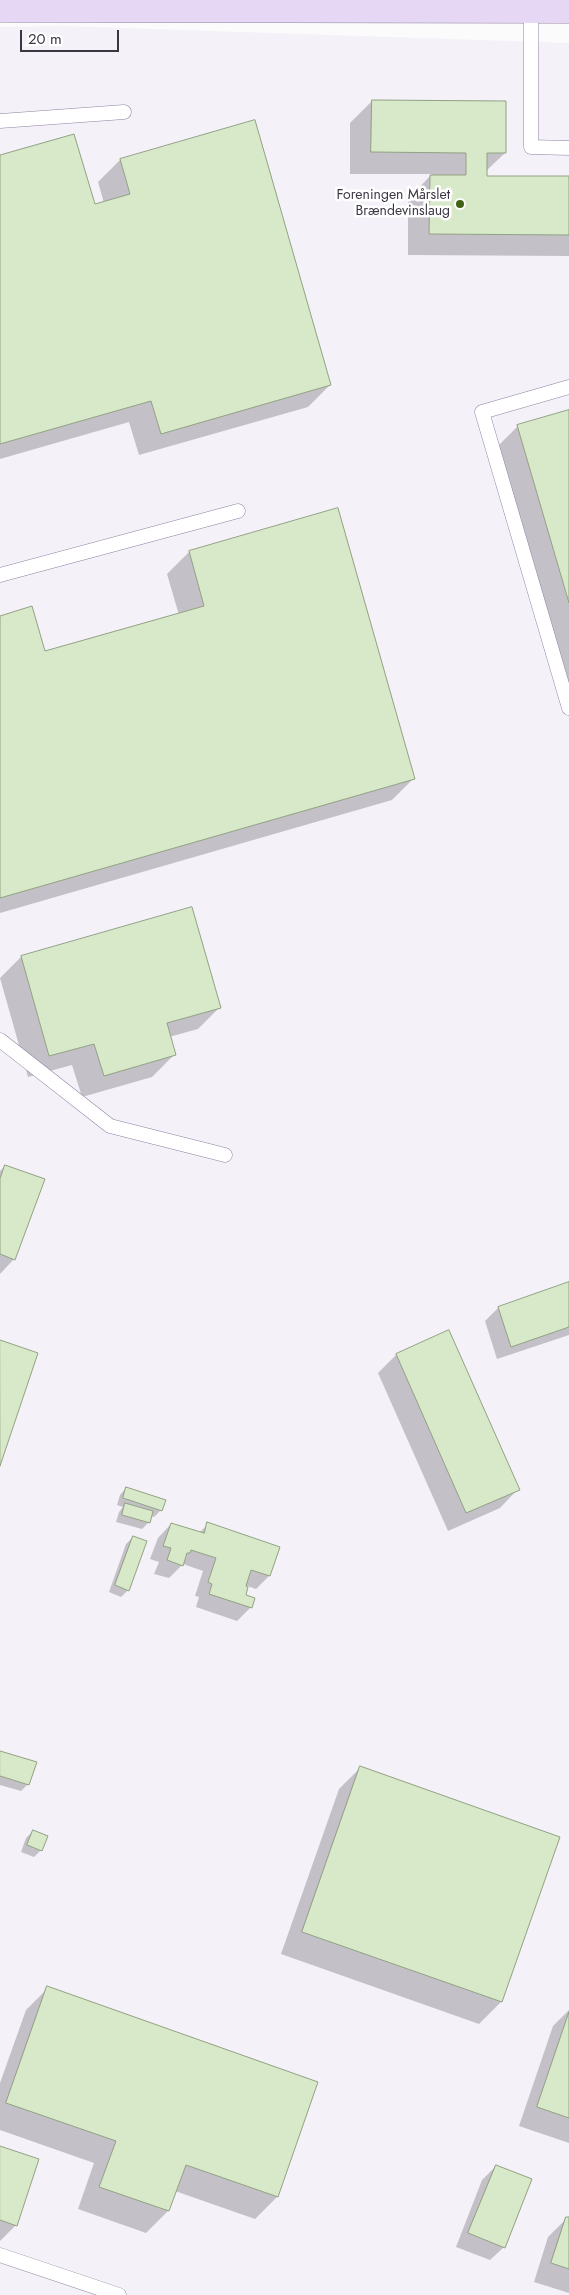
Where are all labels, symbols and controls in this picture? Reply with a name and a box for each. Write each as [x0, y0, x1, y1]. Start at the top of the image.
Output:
scale bar [22, 20, 121, 52]
text: 20 m [28, 28, 62, 50]
place label: Foreningen Mårslet Brændevinslaug [337, 188, 450, 220]
marker: Foreningen Mårslet Brændevinslaug [454, 198, 466, 210]

